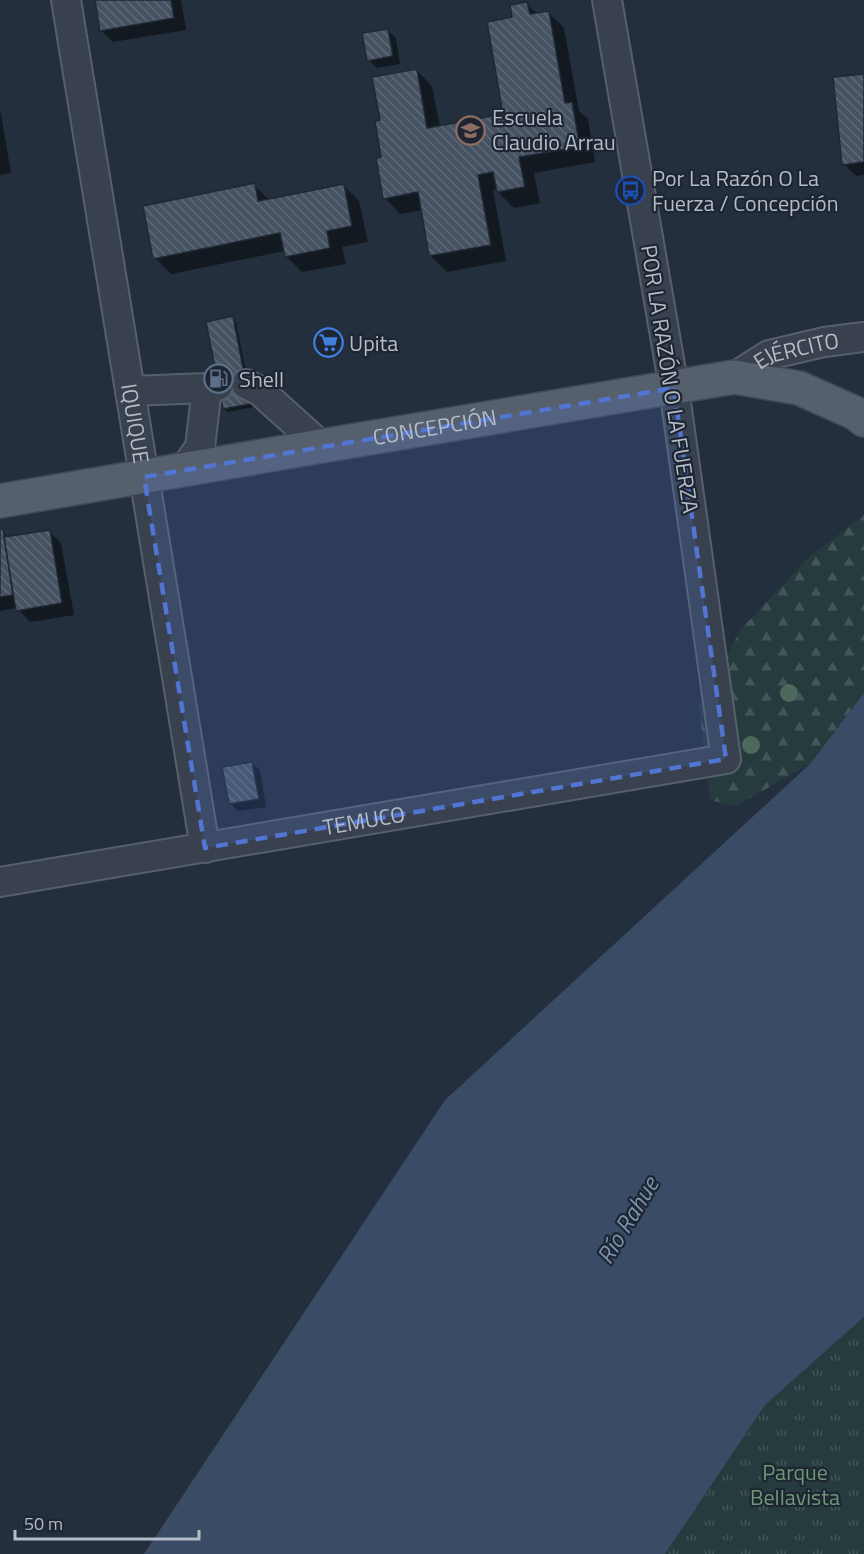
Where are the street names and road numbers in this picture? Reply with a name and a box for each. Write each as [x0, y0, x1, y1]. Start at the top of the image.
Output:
street label: POR LA RAZÓN O LA FUERZA [632, 242, 708, 516]
street label: EJÉRCITO [746, 323, 841, 378]
street label: IQUIQUE [112, 381, 159, 466]
street label: CONCEPCIÓN [370, 400, 499, 454]
street label: TEMUCO [320, 797, 407, 844]

